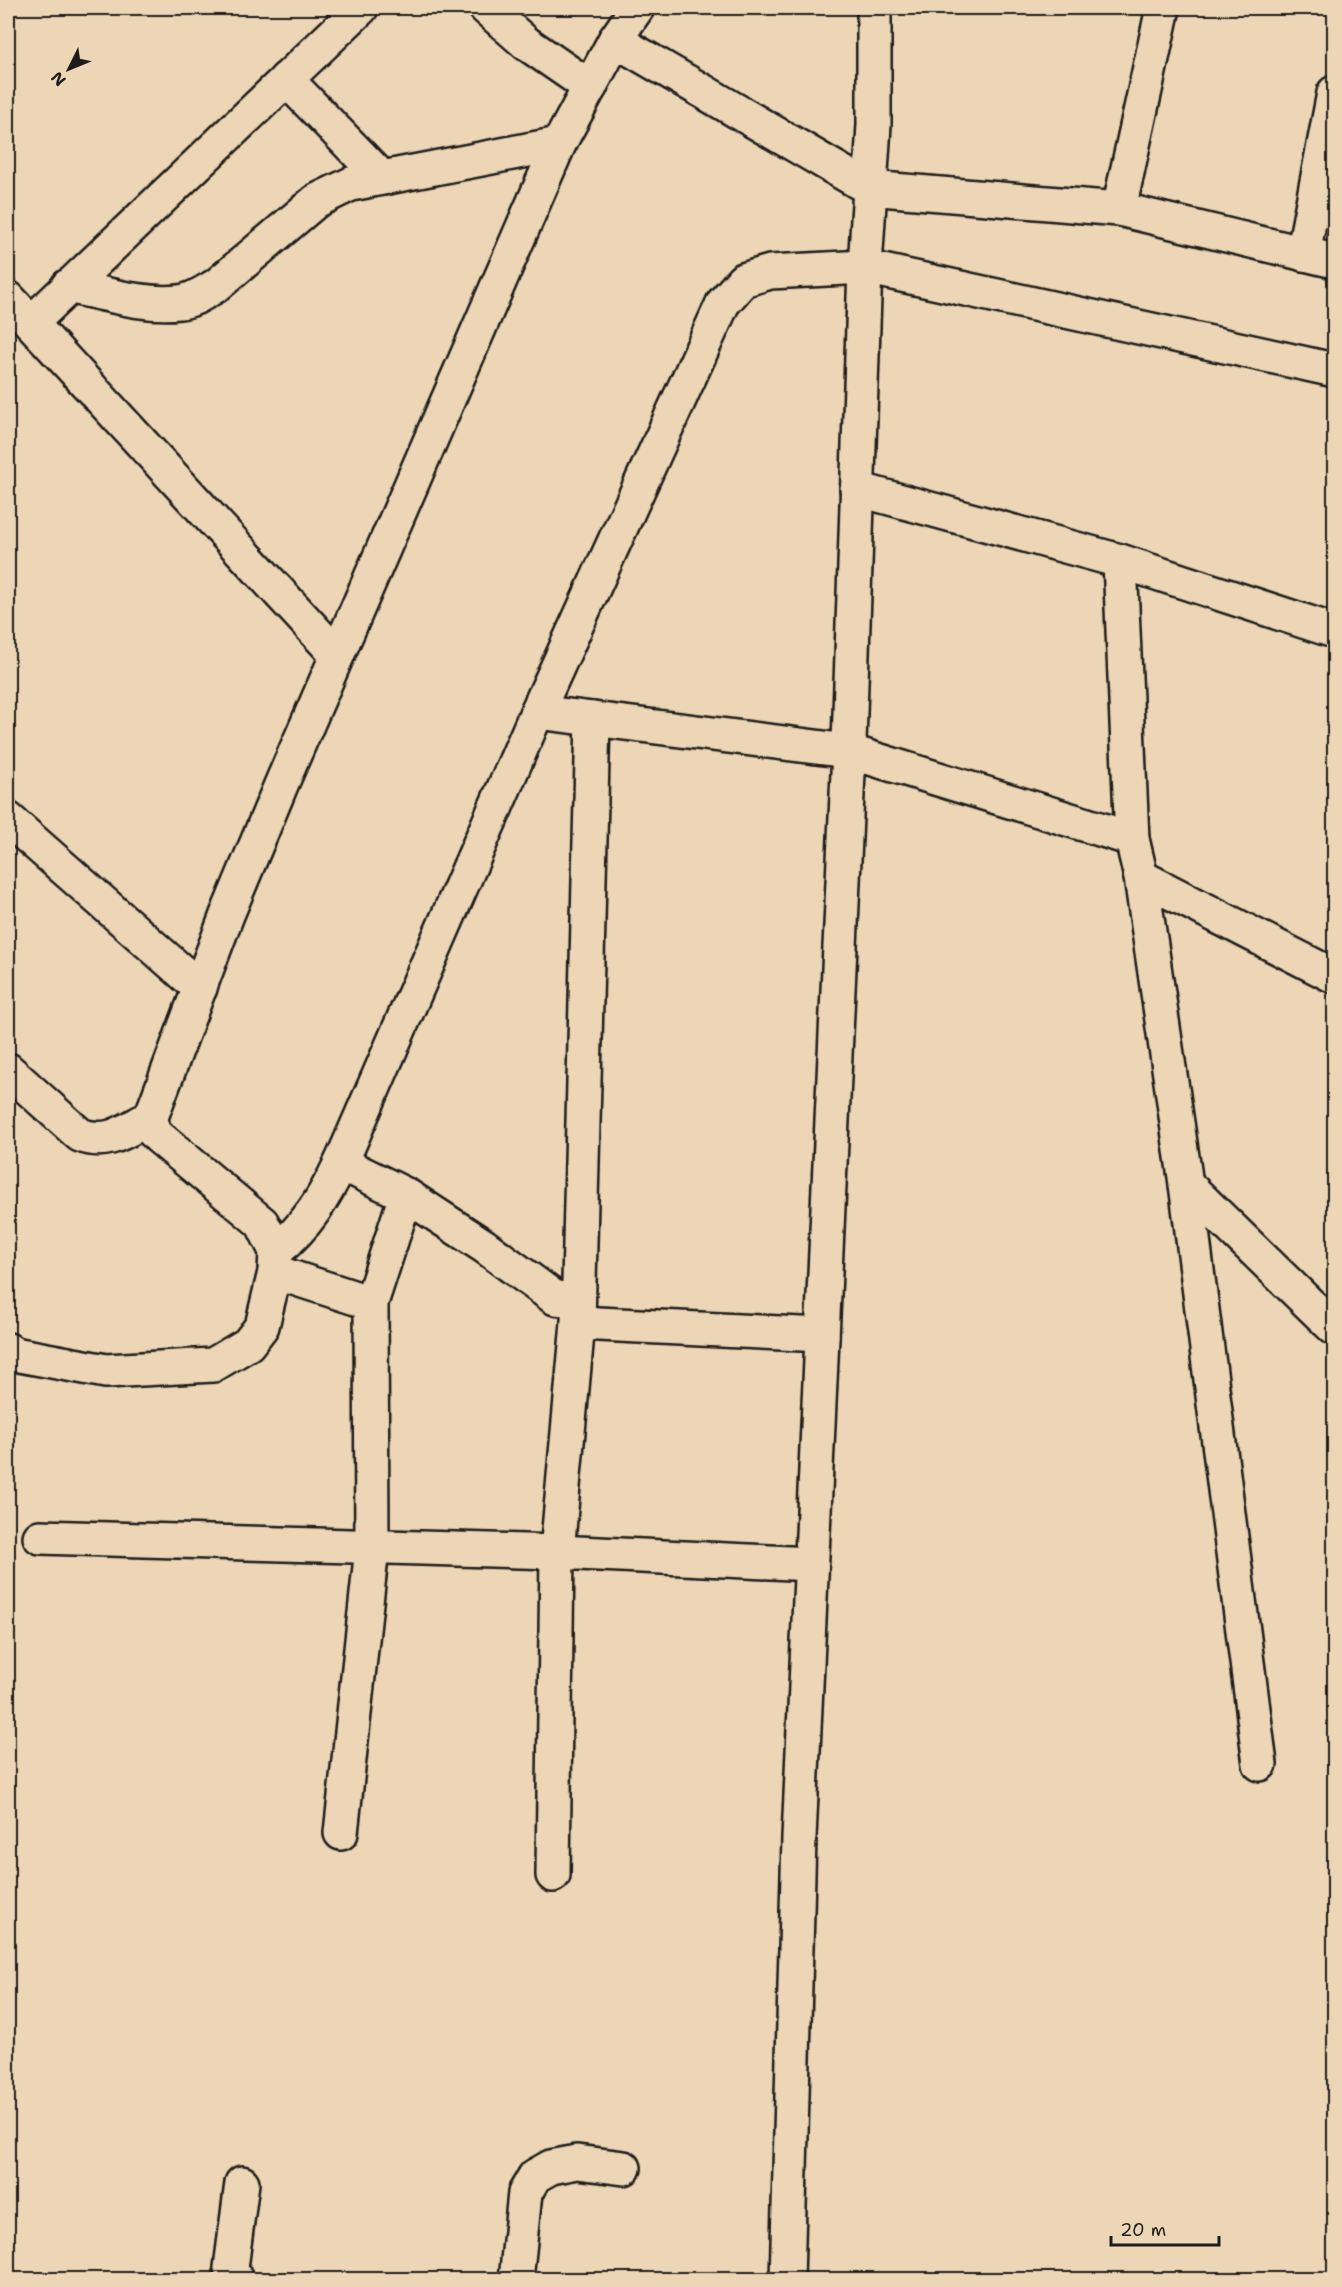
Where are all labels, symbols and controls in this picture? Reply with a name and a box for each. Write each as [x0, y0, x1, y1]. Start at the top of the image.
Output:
north arrow [39, 39, 99, 99]
text: N [46, 67, 70, 91]
scale bar [1111, 2209, 1219, 2247]
text: 20 m [1120, 2218, 1166, 2242]

